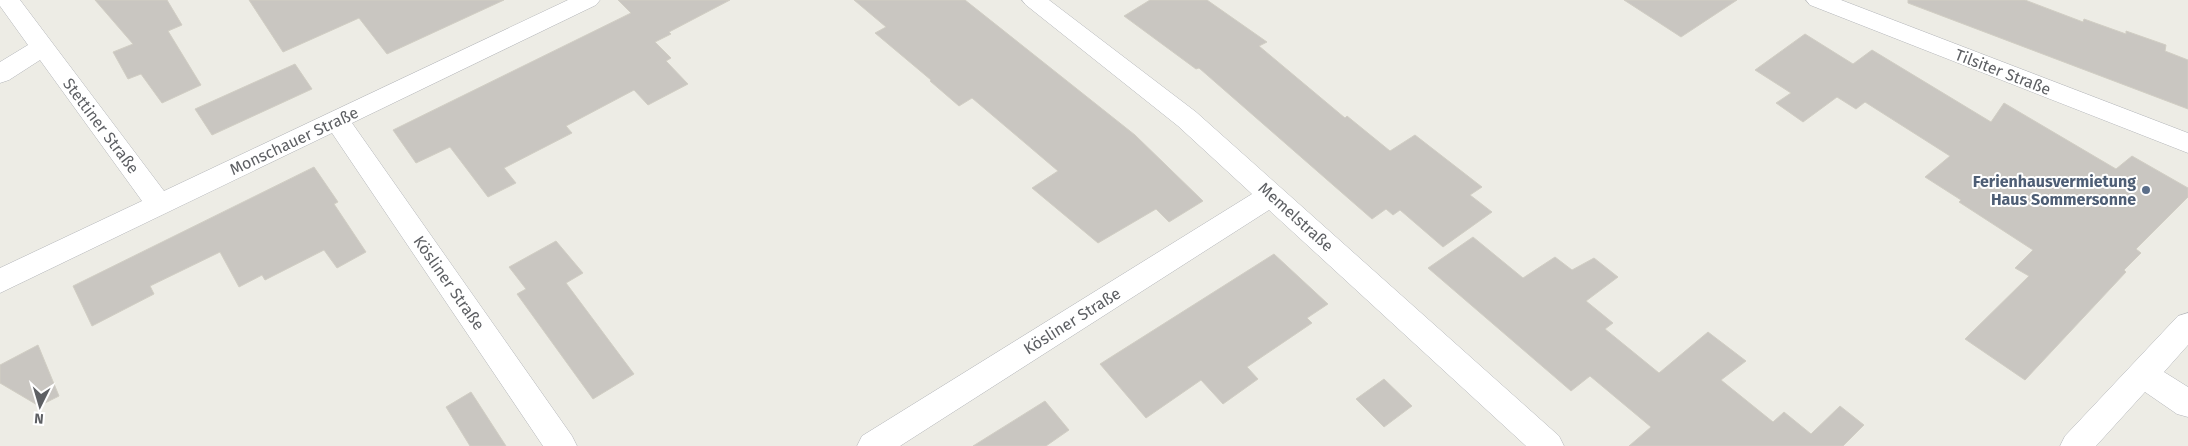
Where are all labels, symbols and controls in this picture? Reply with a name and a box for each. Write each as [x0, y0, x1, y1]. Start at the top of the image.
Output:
street label: Tilsiter Straße [1952, 45, 2054, 99]
street label: Stettiner Straße [59, 75, 143, 177]
street label: Monschauer Straße [227, 103, 361, 179]
place label: Ferienhausvermietung Haus Sommersonne [1973, 172, 2136, 209]
street label: Memelstraße [1255, 178, 1337, 256]
marker: Ferienhausvermietung Haus Sommersonne [2140, 184, 2152, 196]
street label: Kösliner Straße [409, 232, 489, 334]
street label: Kösliner Straße [1020, 284, 1124, 358]
north arrow [15, 381, 65, 431]
text: N [34, 410, 44, 427]

